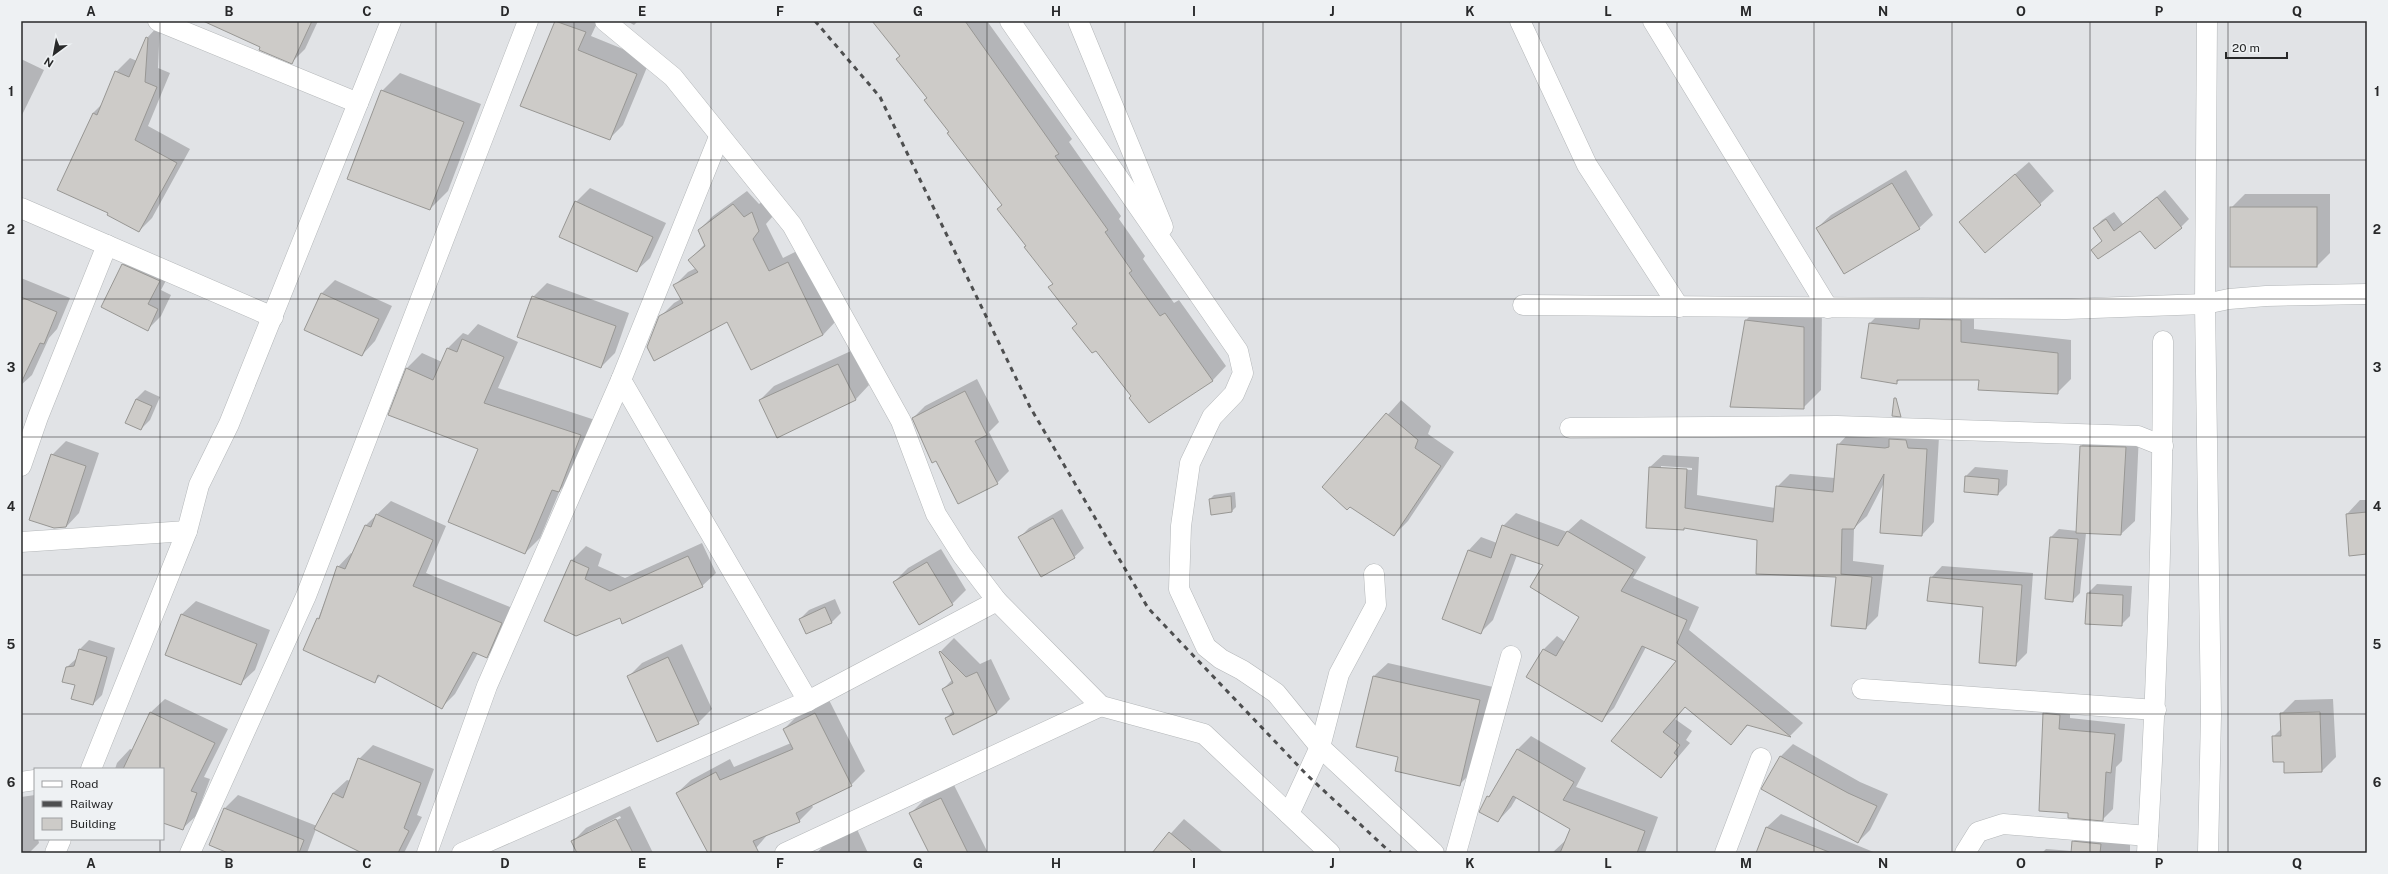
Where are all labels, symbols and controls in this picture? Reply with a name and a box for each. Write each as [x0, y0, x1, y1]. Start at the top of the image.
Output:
text: A [86, 4, 96, 19]
text: B [225, 4, 234, 19]
text: C [362, 4, 372, 19]
text: D [500, 4, 510, 19]
text: E [638, 4, 646, 19]
text: F [776, 4, 784, 19]
text: G [913, 4, 923, 19]
text: H [1051, 4, 1061, 19]
text: I [1192, 4, 1196, 19]
text: J [1329, 4, 1335, 19]
text: K [1465, 4, 1475, 19]
text: L [1604, 4, 1612, 19]
text: M [1740, 4, 1752, 19]
text: N [1878, 4, 1888, 19]
text: O [2016, 4, 2026, 19]
text: P [2155, 4, 2164, 19]
text: Q [2292, 4, 2302, 19]
north arrow [34, 34, 74, 74]
scale bar [2226, 34, 2287, 60]
text: 20 m [2232, 41, 2260, 55]
text: N [42, 55, 56, 70]
text: 1 [8, 84, 14, 99]
text: 1 [2374, 84, 2380, 99]
text: 2 [7, 222, 15, 237]
text: 2 [2373, 222, 2381, 237]
text: 3 [7, 360, 16, 375]
text: 3 [2373, 360, 2382, 375]
text: 4 [7, 499, 16, 514]
text: 4 [2373, 499, 2382, 514]
text: 5 [7, 637, 16, 652]
text: 5 [2373, 637, 2382, 652]
legend [34, 768, 164, 840]
text: 6 [7, 775, 16, 790]
text: 6 [2373, 775, 2382, 790]
text: Road [70, 777, 98, 791]
text: Railway [70, 797, 114, 811]
text: Building [70, 817, 116, 831]
text: A [86, 856, 96, 871]
text: B [225, 856, 234, 871]
text: C [362, 856, 372, 871]
text: D [500, 856, 510, 871]
text: E [638, 856, 646, 871]
text: F [776, 856, 784, 871]
text: G [913, 856, 923, 871]
text: H [1051, 856, 1061, 871]
text: I [1192, 856, 1196, 871]
text: J [1329, 856, 1335, 871]
text: K [1465, 856, 1475, 871]
text: L [1604, 856, 1612, 871]
text: M [1740, 856, 1752, 871]
text: N [1878, 856, 1888, 871]
text: O [2016, 856, 2026, 871]
text: P [2155, 856, 2164, 871]
text: Q [2292, 856, 2302, 871]

